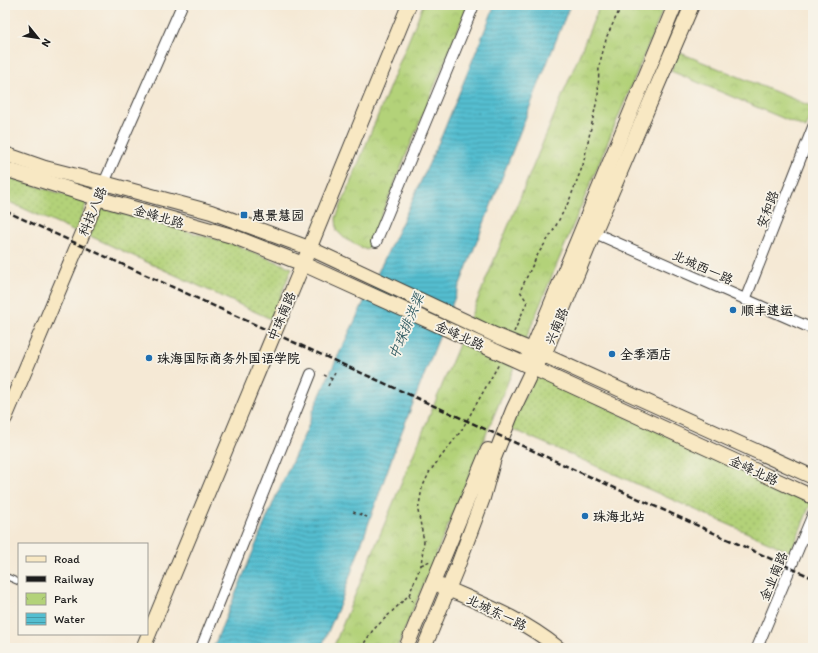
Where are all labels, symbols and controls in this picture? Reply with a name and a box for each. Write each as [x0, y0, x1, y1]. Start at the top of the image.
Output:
north arrow [18, 18, 58, 58]
text: N [39, 36, 54, 49]
street label: 科技八路 [75, 184, 110, 238]
street label: 安和路 [753, 188, 781, 230]
street label: 金峰北路 [132, 202, 186, 231]
place label: 惠景慧园 [252, 208, 304, 223]
marker: 惠景慧园 [239, 210, 249, 220]
street label: 北城西一路 [670, 247, 736, 288]
street label: 中珠南路 [264, 289, 299, 343]
water label: 中珠排洪渠 [385, 290, 428, 362]
place label: 顺丰速运 [741, 303, 793, 318]
street label: 兴南路 [542, 305, 571, 347]
marker: 顺丰速运 [728, 305, 738, 315]
street label: 金峰北路 [433, 318, 487, 353]
place label: 全季酒店 [620, 347, 672, 362]
marker: 全季酒店 [607, 349, 617, 359]
place label: 珠海国际商务外国语学院 [157, 351, 300, 366]
marker: 珠海国际商务外国语学院 [144, 353, 154, 363]
street label: 金峰北路 [727, 453, 781, 488]
place label: 珠海北站 [593, 509, 645, 524]
marker: 珠海北站 [580, 511, 590, 521]
legend [18, 543, 148, 635]
street label: 金业南路 [756, 549, 791, 603]
text: Road [54, 552, 80, 566]
text: Railway [54, 572, 94, 586]
street label: 北城东一路 [464, 591, 529, 633]
text: Park [54, 592, 78, 606]
text: Water [54, 612, 85, 626]

